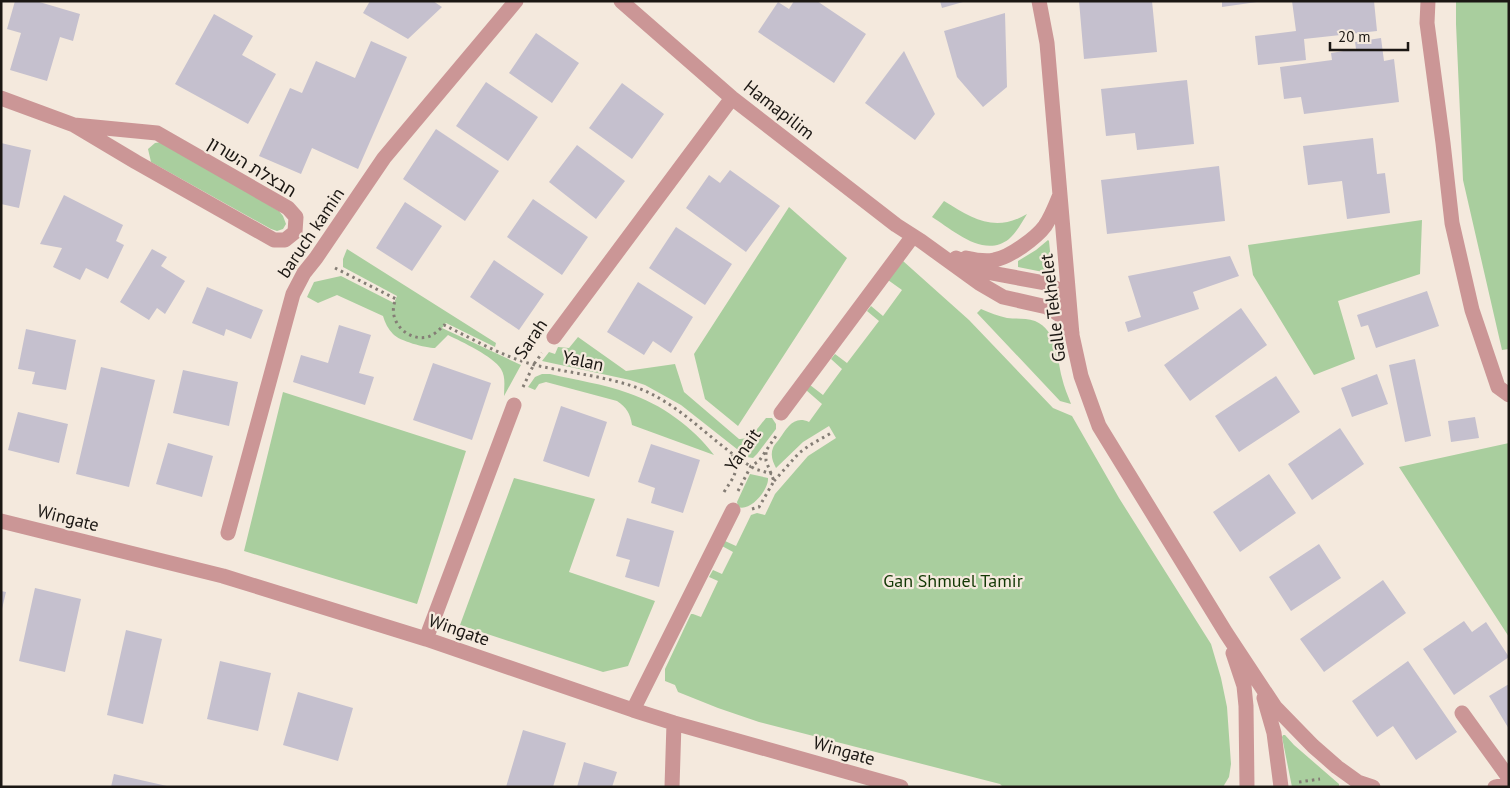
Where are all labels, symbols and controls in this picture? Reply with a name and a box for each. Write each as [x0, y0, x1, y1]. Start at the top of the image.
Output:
scale bar [1330, 20, 1408, 52]
text: 20 m [1338, 27, 1371, 46]
street label: Hamapilim [739, 75, 819, 144]
street label: חבצלת השרון [204, 131, 301, 202]
street label: baruch kamin [272, 183, 349, 282]
street label: Galle Tekhelet [1034, 253, 1071, 363]
street label: Sarah [509, 314, 552, 363]
street label: Yalan [560, 345, 606, 376]
street label: Yanait [720, 424, 766, 476]
street label: Wingate [35, 499, 102, 536]
park label: Gan Shmuel Tamir [883, 569, 1023, 592]
street label: Wingate [426, 608, 493, 651]
street label: Wingate [811, 731, 878, 770]

